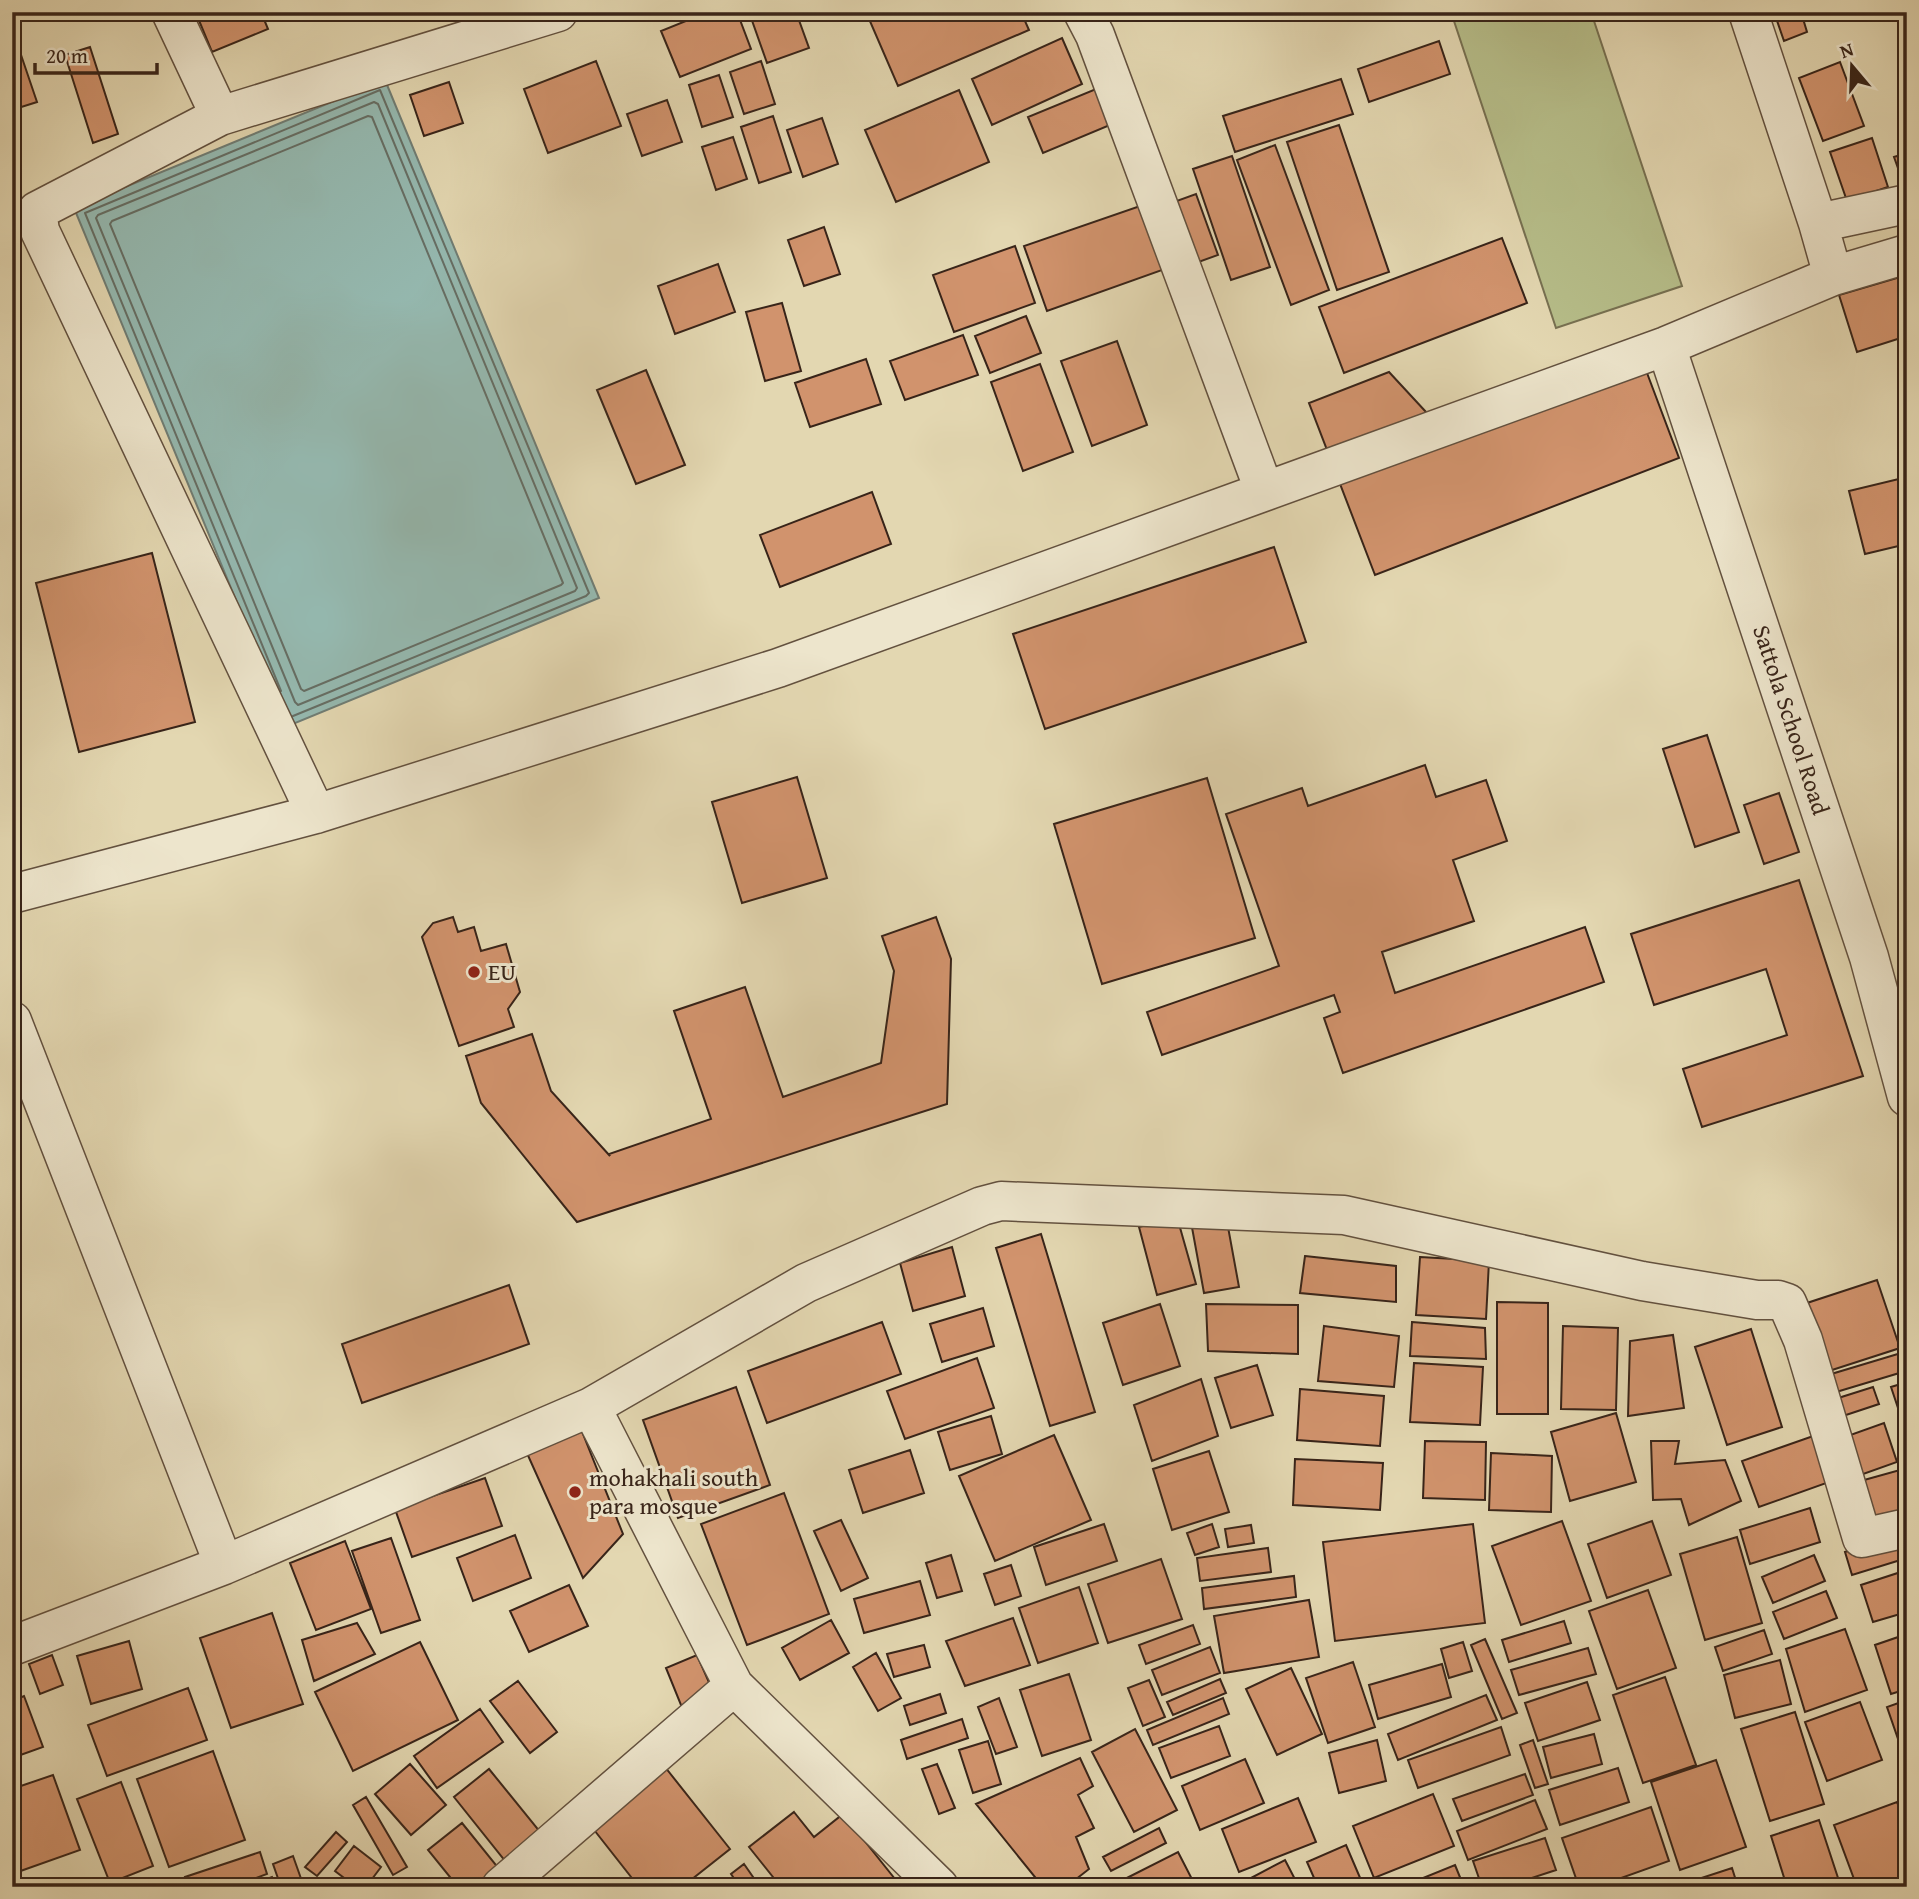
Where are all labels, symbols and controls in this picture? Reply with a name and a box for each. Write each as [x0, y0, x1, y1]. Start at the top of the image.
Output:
scale bar [35, 32, 158, 76]
north arrow [1818, 32, 1888, 102]
text: N [1836, 35, 1857, 65]
text: 20 m [46, 40, 88, 71]
street label: Sattola School Road [1744, 620, 1839, 820]
place label: EU [488, 954, 516, 989]
marker: EU [466, 964, 482, 980]
place label: mohakhali south para mosque [589, 1460, 759, 1523]
marker: mohakhali south para mosque [567, 1484, 583, 1500]

